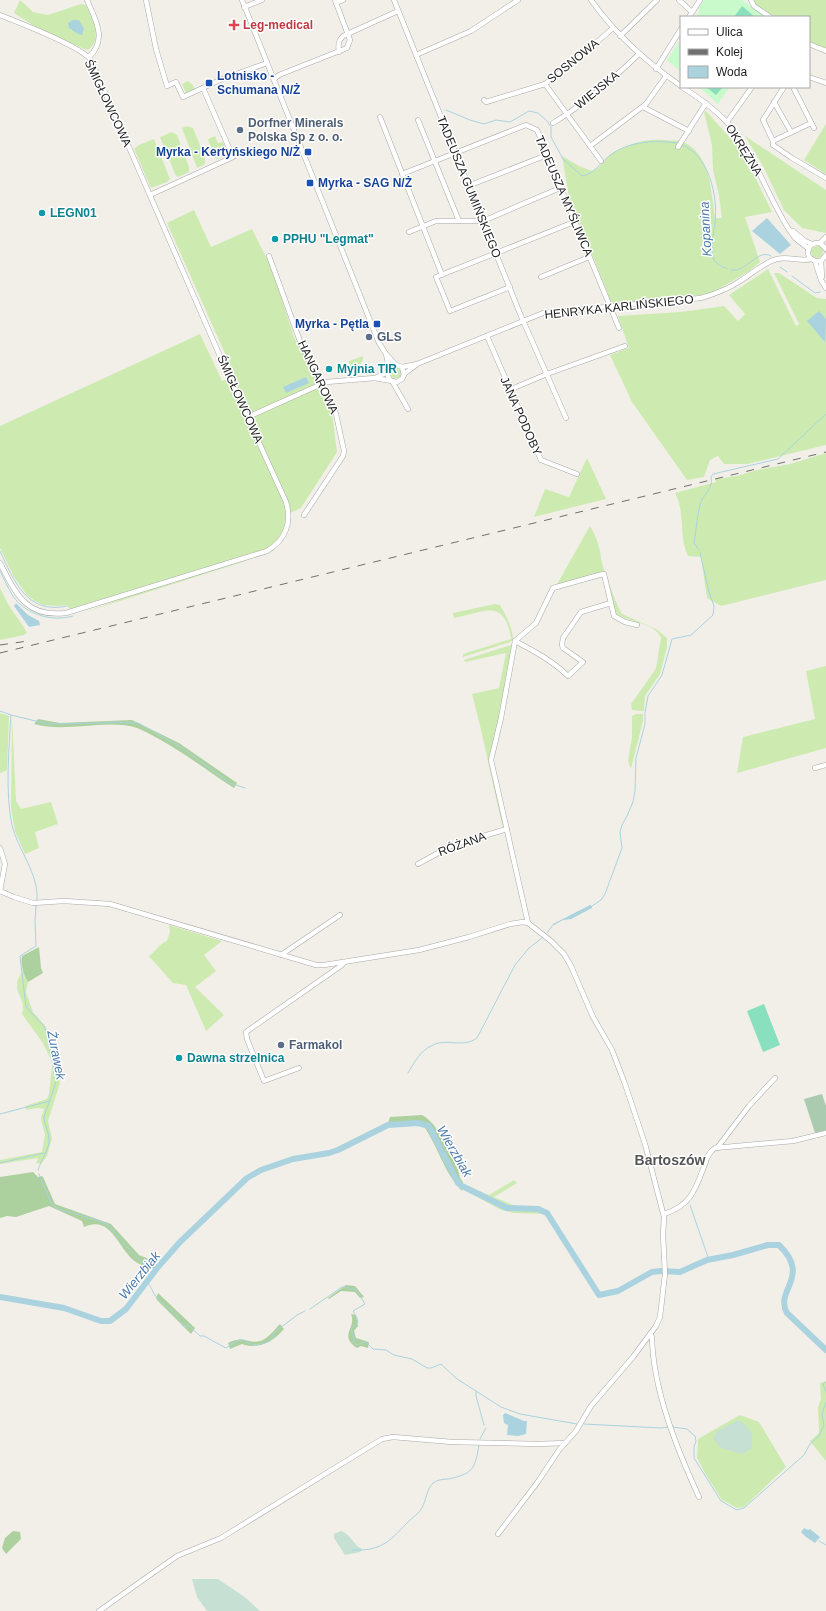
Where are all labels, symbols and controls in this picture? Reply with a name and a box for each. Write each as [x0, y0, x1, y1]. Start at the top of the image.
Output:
legend [680, 16, 810, 88]
place label: Leg-medical [243, 18, 313, 32]
marker: Leg-medical [228, 19, 240, 31]
text: Ulica [716, 25, 743, 39]
street label: SOSNOWA [544, 36, 602, 86]
text: Kolej [716, 45, 743, 59]
street label: ŚMIGŁOWCOWA [82, 57, 135, 149]
text: Woda [716, 65, 747, 79]
street label: WIEJSKA [572, 68, 622, 112]
place label: Lotnisko - Schumana N/Ż [217, 69, 300, 97]
marker: Lotnisko - Schumana N/Ż [204, 78, 214, 88]
street label: TADEUSZA GUMIŃSKIEGO [434, 114, 505, 260]
place label: Dorfner Minerals Polska Sp z o. o. [248, 116, 344, 144]
street label: OKRĘŻNA [723, 122, 765, 178]
marker: Dorfner Minerals Polska Sp z o. o. [235, 125, 245, 135]
street label: TADEUSZA MYŚLIWCA [532, 133, 597, 258]
place label: Myrka - Kertyńskiego N/Ż [156, 144, 300, 159]
marker: Myrka - Kertyńskiego N/Ż [303, 147, 313, 157]
place label: Myrka - SAG N/Ż [318, 175, 412, 190]
marker: Myrka - SAG N/Ż [305, 178, 315, 188]
water label: Kopanina [697, 201, 714, 257]
place label: LEGN01 [50, 206, 97, 220]
marker: LEGN01 [37, 208, 47, 218]
place label: PPHU "Legmat" [283, 232, 374, 246]
marker: PPHU "Legmat" [270, 234, 280, 244]
street label: HENRYKA KARLIŃSKIEGO [544, 291, 694, 322]
place label: Myrka - Pętla [295, 317, 369, 331]
marker: Myrka - Pętla [372, 319, 382, 329]
place label: GLS [377, 330, 402, 344]
marker: GLS [364, 332, 374, 342]
street label: HANGAROWA [295, 338, 341, 416]
street label: ŚMIGŁOWCOWA [214, 352, 267, 445]
place label: Myjnia TIR [337, 362, 397, 376]
marker: Myjnia TIR [324, 364, 334, 374]
street label: JANA PODOBY [497, 374, 545, 458]
street label: RÓŻANA [436, 828, 488, 859]
water label: Żurawek [44, 1028, 69, 1082]
place label: Farmakol [289, 1038, 342, 1052]
marker: Farmakol [276, 1040, 286, 1050]
place label: Dawna strzelnica [187, 1051, 285, 1065]
marker: Dawna strzelnica [174, 1053, 184, 1063]
water label: Wierzbiak [434, 1123, 476, 1181]
district label: Bartoszów [635, 1152, 705, 1168]
water label: Wierzbiak [116, 1247, 164, 1302]

